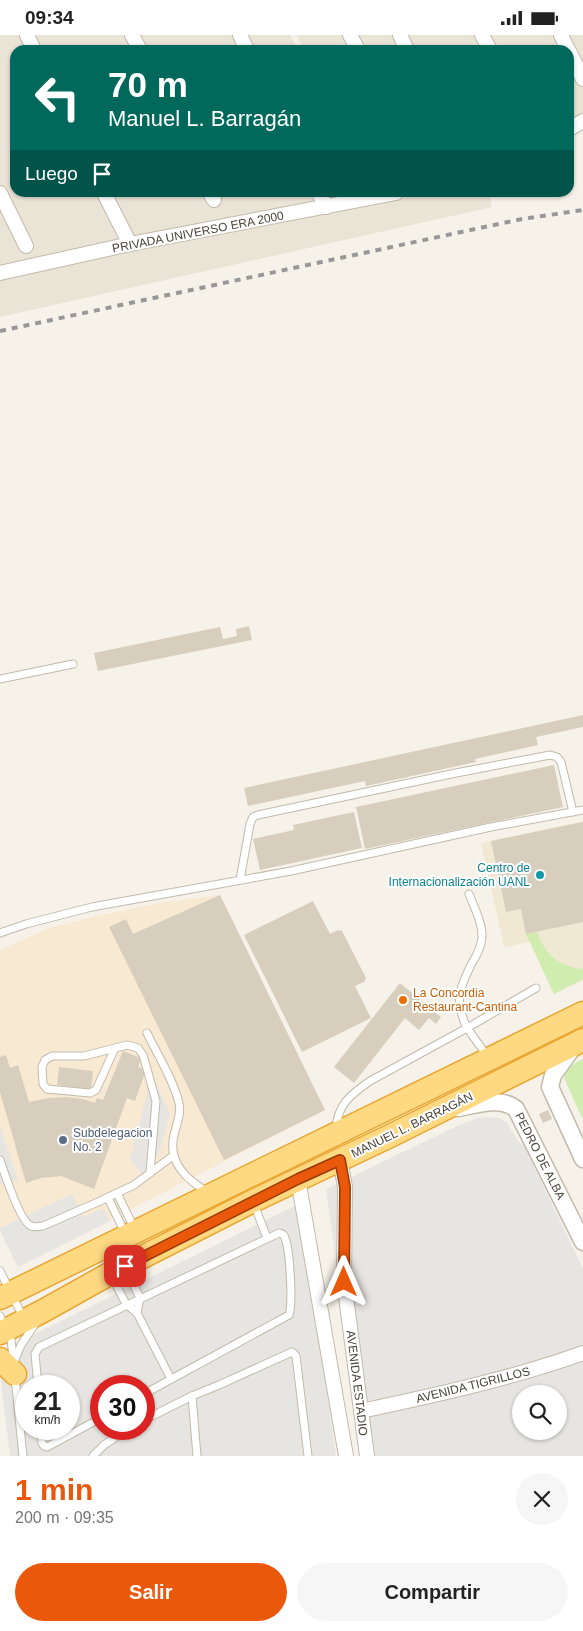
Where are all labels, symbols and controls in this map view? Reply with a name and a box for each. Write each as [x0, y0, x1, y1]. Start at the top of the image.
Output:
text: 09:34 [25, 7, 74, 28]
icon: left [25, 65, 90, 130]
text: 70 m [108, 65, 188, 104]
text: Manuel L. Barragán [108, 106, 301, 131]
icon: arrive [88, 160, 116, 188]
text: Luego [25, 163, 78, 184]
street label: PRIVADA UNIVERSO ERA 2000 [111, 208, 285, 256]
place label: Centro de Internacionalización UANL [389, 861, 530, 889]
marker: Centro de Internacionalización UANL [534, 869, 546, 881]
place label: La Concordia Restaurant-Cantina [413, 986, 517, 1014]
marker: La Concordia Restaurant-Cantina [397, 994, 409, 1006]
street label: MANUEL L. BARRAGÁN [348, 1089, 475, 1161]
street label: PEDRO DE ALBA [512, 1110, 568, 1202]
place label: Subdelegacion No. 2 [73, 1126, 152, 1154]
marker: Subdelegacion No. 2 [57, 1134, 69, 1146]
pin [104, 1245, 146, 1287]
icon: arrive [111, 1252, 139, 1280]
position arrow [317, 1255, 369, 1307]
street label: AVENIDA ESTADIO [344, 1329, 370, 1437]
street label: AVENIDA TIGRILLOS [415, 1364, 531, 1406]
speed limit sign: 30 [90, 1375, 155, 1440]
map controls [512, 1385, 567, 1440]
button: search [512, 1385, 567, 1440]
text: 21 [34, 1387, 61, 1415]
text: km/h [34, 1413, 61, 1427]
text: 1 min [15, 1473, 93, 1506]
button: close [516, 1473, 568, 1525]
text: 200 m · 09:35 [15, 1509, 114, 1526]
button: Salir [15, 1563, 287, 1621]
button: Compartir [297, 1563, 568, 1621]

